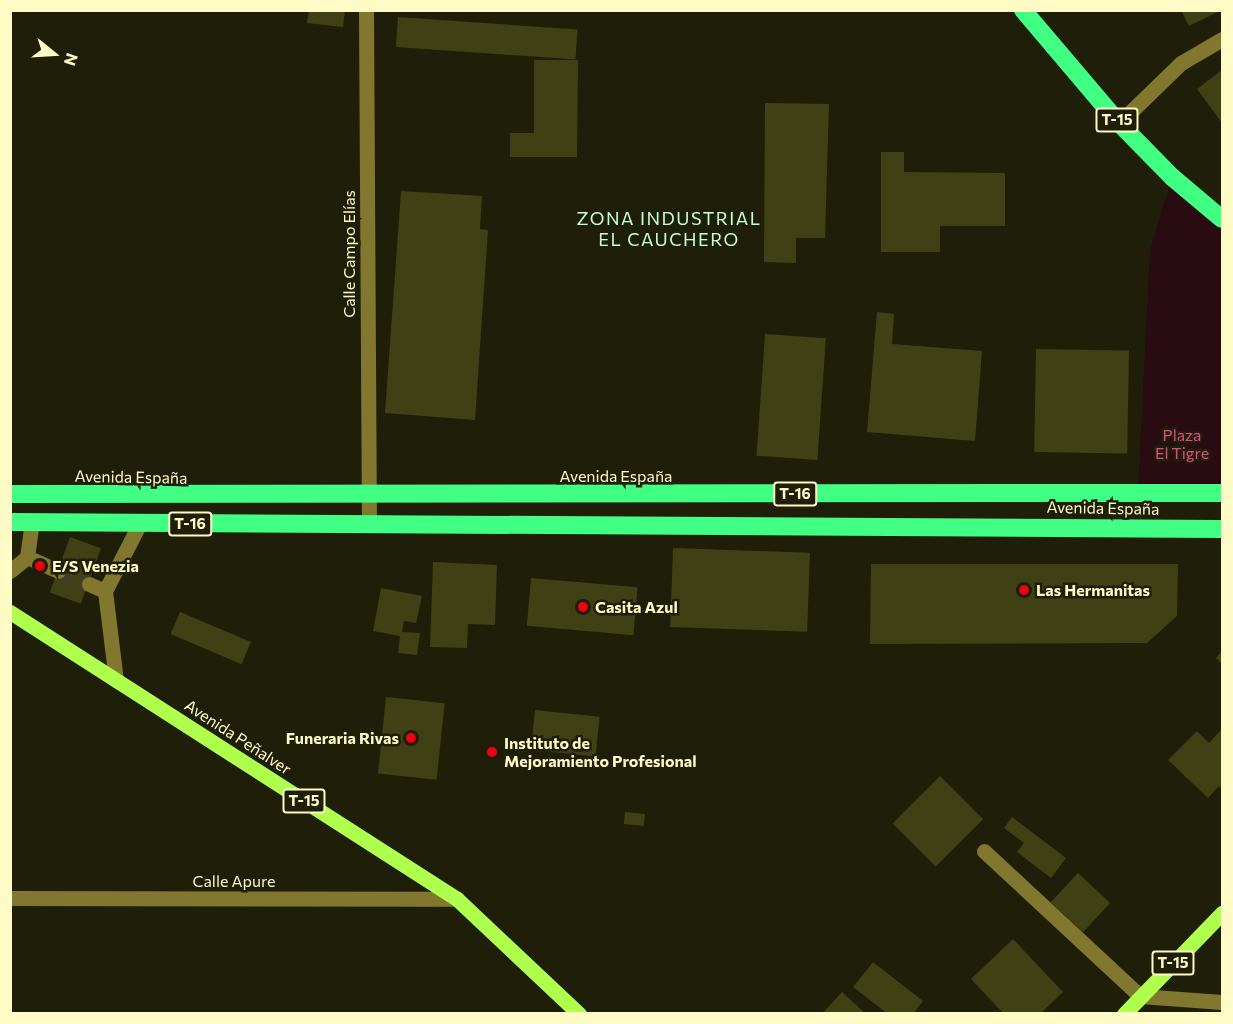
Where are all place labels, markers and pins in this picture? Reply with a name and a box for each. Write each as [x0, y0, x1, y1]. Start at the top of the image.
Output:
place label: E/S Venezia [52, 556, 139, 576]
marker: E/S Venezia [33, 559, 47, 573]
place label: Las Hermanitas [1036, 580, 1150, 600]
marker: Las Hermanitas [1017, 583, 1031, 597]
place label: Casita Azul [595, 597, 678, 617]
marker: Casita Azul [576, 600, 590, 614]
place label: Funeraria Rivas [286, 728, 399, 748]
marker: Funeraria Rivas [404, 731, 418, 745]
place label: Instituto de Mejoramiento Profesional [504, 733, 697, 771]
marker: Instituto de Mejoramiento Profesional [485, 745, 499, 759]

